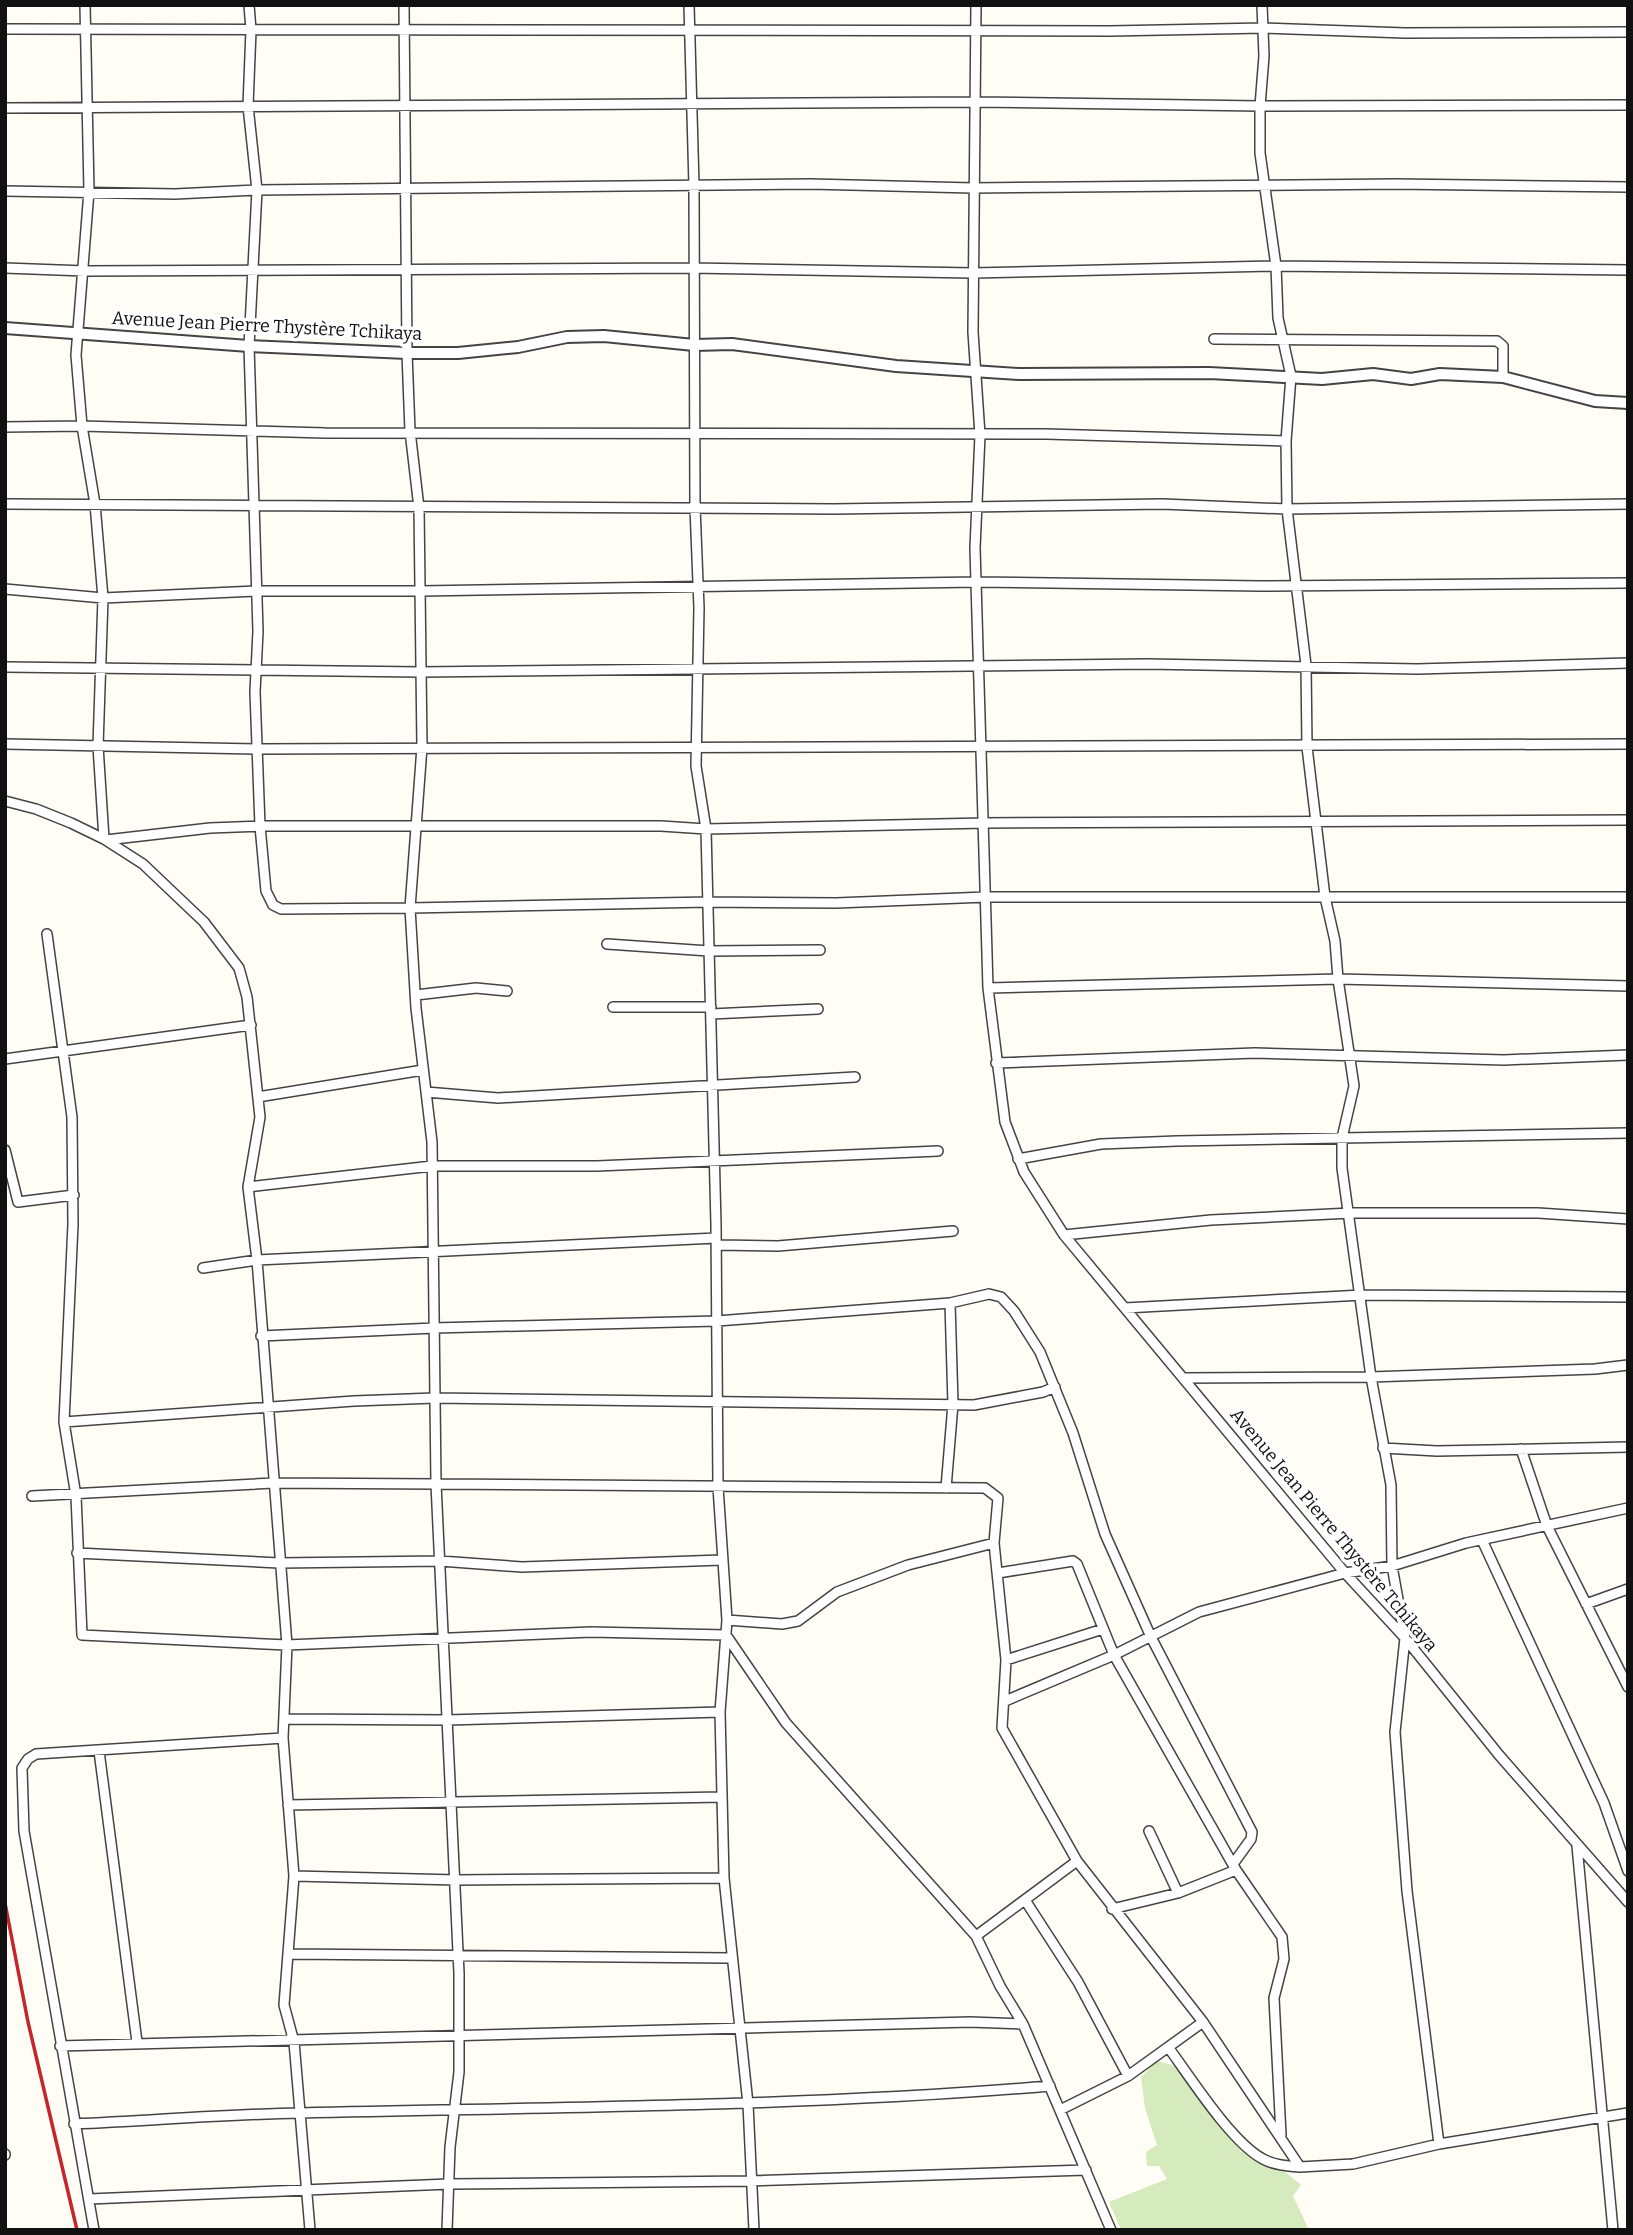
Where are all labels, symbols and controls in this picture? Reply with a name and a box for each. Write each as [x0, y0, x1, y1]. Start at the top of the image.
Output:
street label: Avenue Jean Pierre Thystère Tchikaya [111, 307, 423, 345]
street label: Avenue Jean Pierre Thystère Tchikaya [1226, 1404, 1442, 1656]

